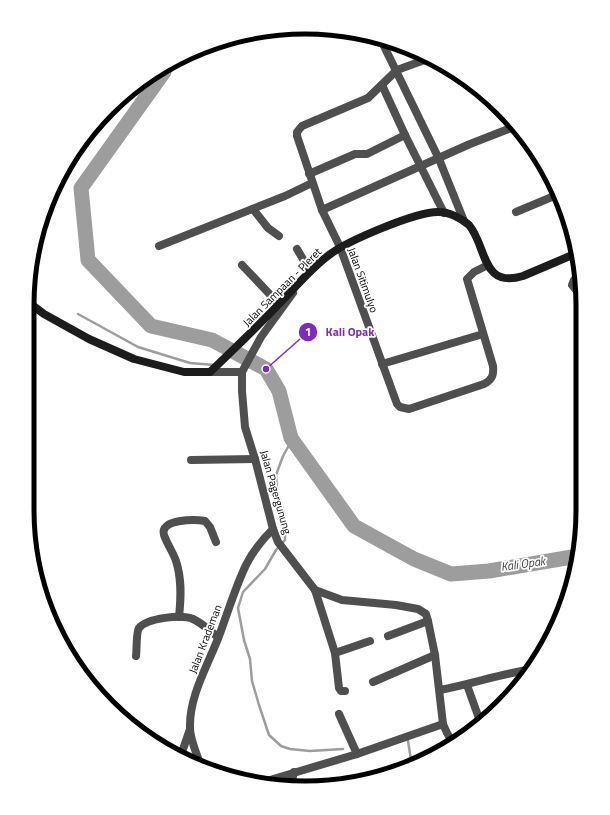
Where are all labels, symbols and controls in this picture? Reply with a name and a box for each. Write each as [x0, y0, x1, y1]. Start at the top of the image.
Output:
street label: Jalan Sampaan - Pleret [239, 244, 325, 330]
street label: Jalan Sitimulyo [344, 245, 382, 315]
callout: Kali Opak [298, 320, 383, 344]
text: 1 [305, 322, 311, 341]
text: Kali Opak [326, 322, 375, 341]
street label: Jalan Pagergunung [256, 448, 296, 536]
water label: Kali Opak [500, 551, 548, 576]
street label: Jalan Krademan [185, 602, 226, 676]

